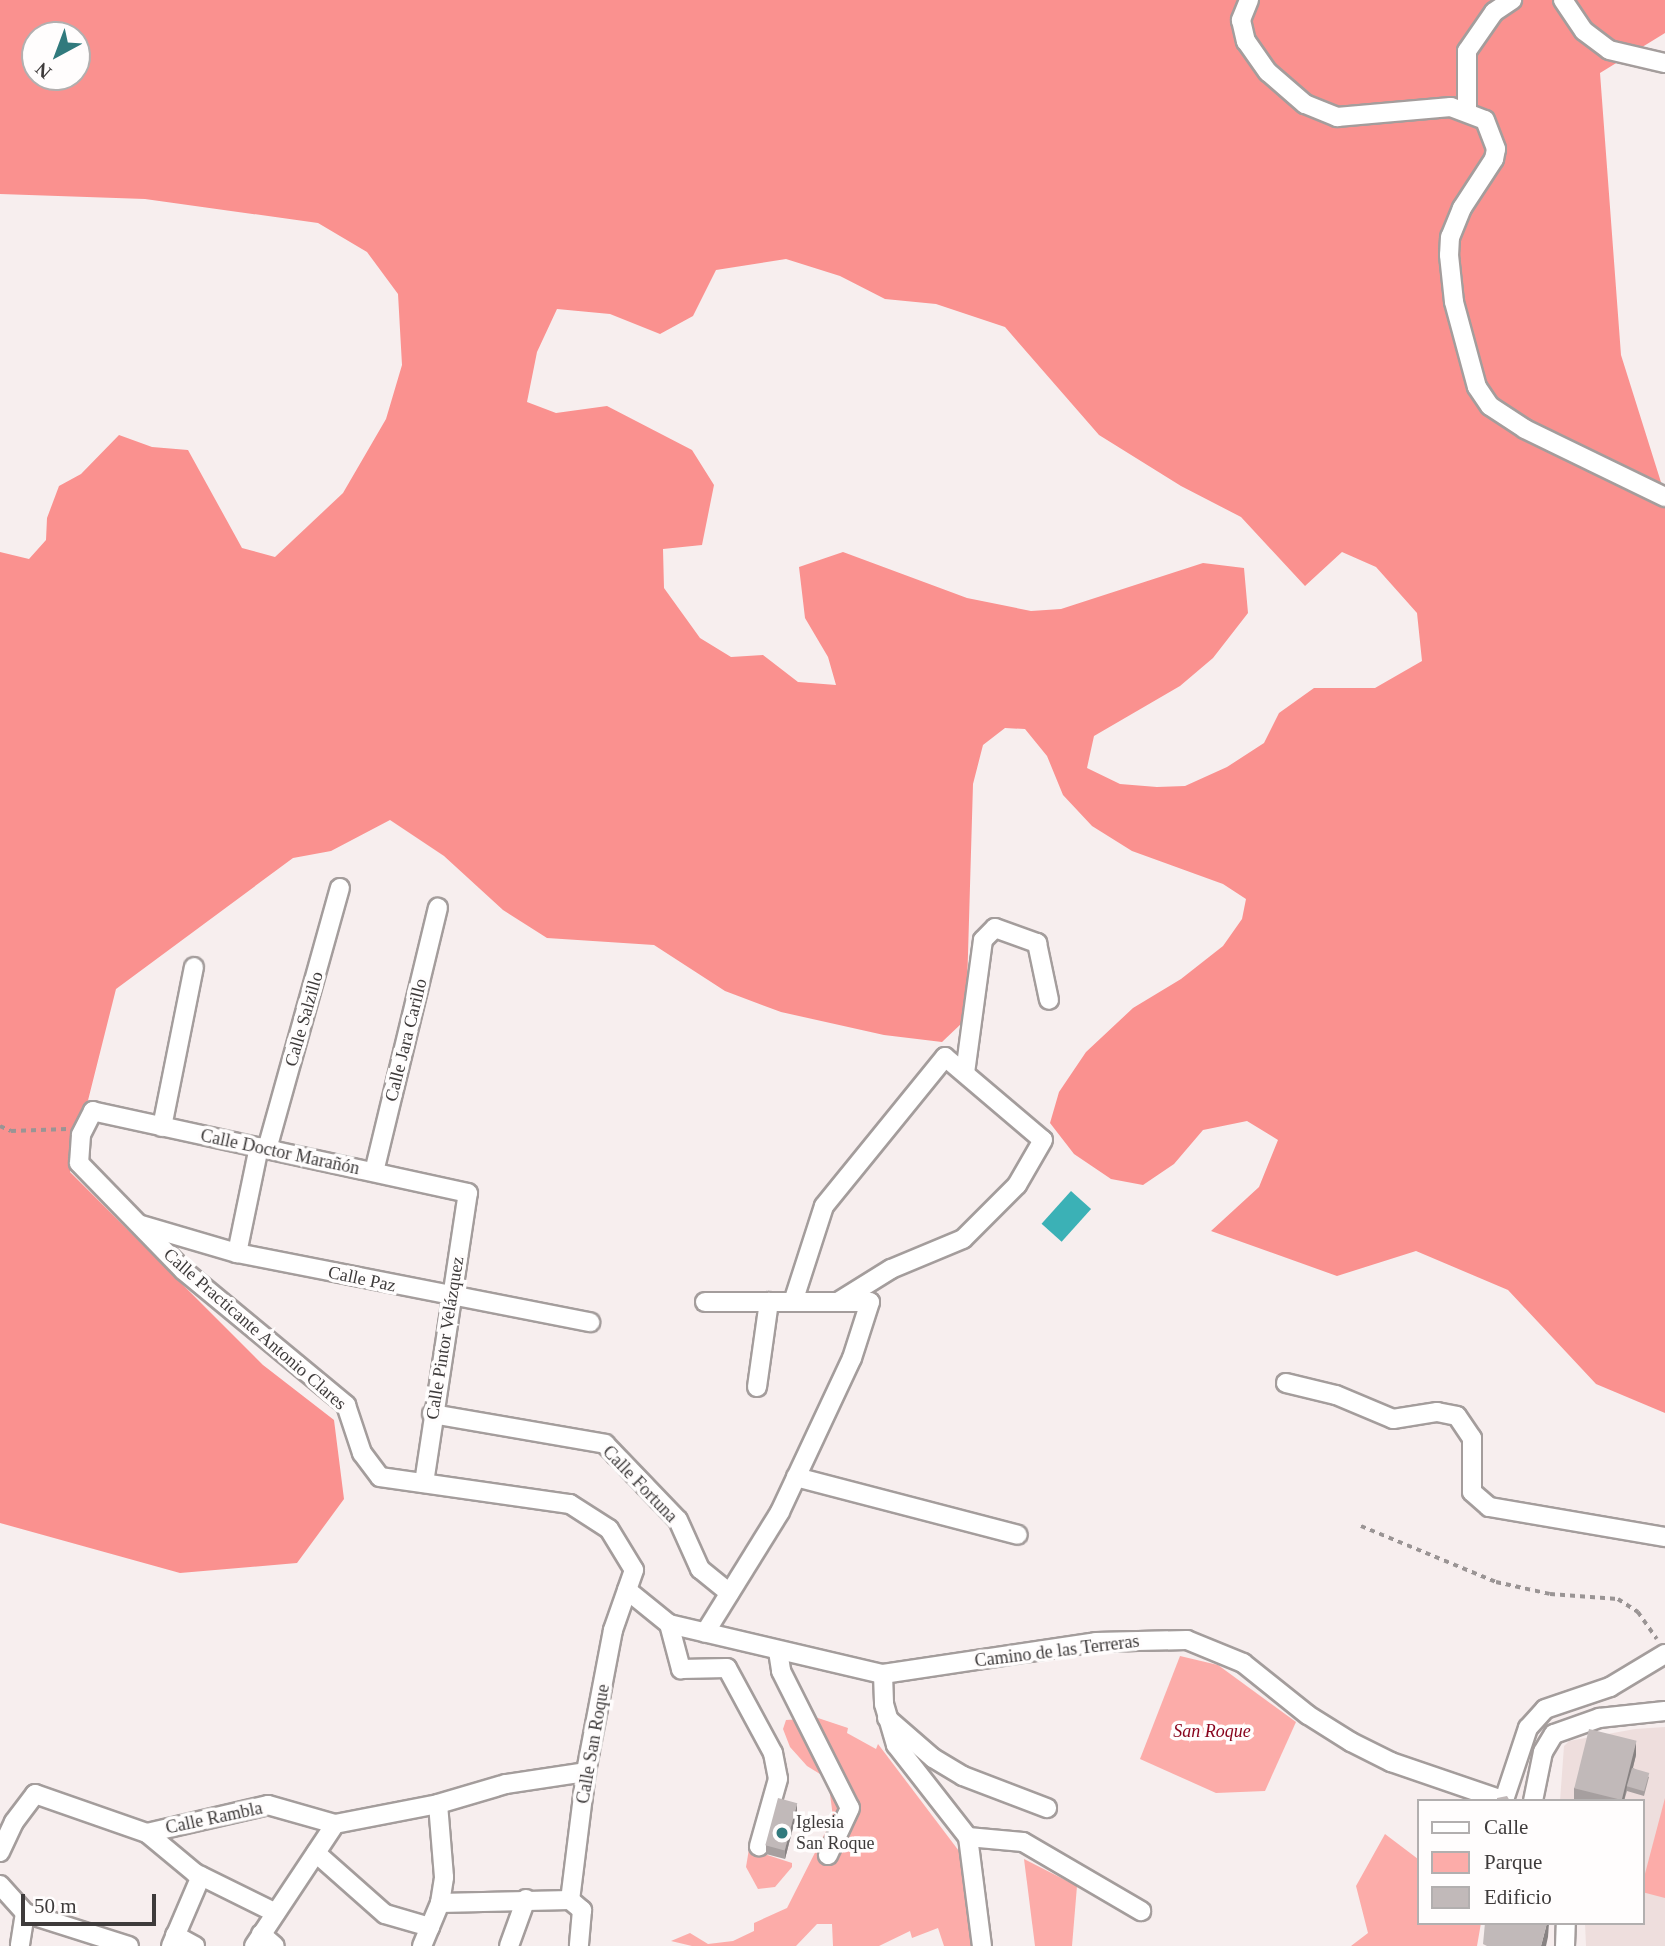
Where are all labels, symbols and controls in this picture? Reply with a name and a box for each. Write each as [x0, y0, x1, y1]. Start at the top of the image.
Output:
north arrow [21, 21, 91, 91]
text: N [31, 58, 55, 83]
street label: Calle Salzillo [280, 969, 328, 1069]
street label: Calle Jara Carillo [380, 976, 432, 1104]
street label: Calle Doctor Marañón [199, 1125, 361, 1179]
street label: Calle Practicante Antonio Clares [159, 1243, 351, 1415]
street label: Calle Pintor Velázquez [421, 1255, 469, 1421]
street label: Calle Paz [326, 1261, 398, 1297]
street label: Calle Fortuna [598, 1441, 682, 1527]
street label: Camino de las Terreras [973, 1630, 1141, 1672]
street label: Calle San Roque [572, 1683, 614, 1805]
park label: San Roque [1173, 1720, 1251, 1742]
street label: Calle Rambla [164, 1797, 264, 1839]
legend [1416, 1799, 1644, 1925]
place label: Iglesia San Roque [796, 1812, 874, 1854]
text: Calle [1484, 1815, 1528, 1839]
marker: Iglesia San Roque [774, 1825, 790, 1841]
text: Parque [1484, 1850, 1542, 1874]
scale bar [24, 1880, 159, 1924]
text: Edificio [1484, 1885, 1552, 1909]
text: 50 m [34, 1894, 77, 1918]

